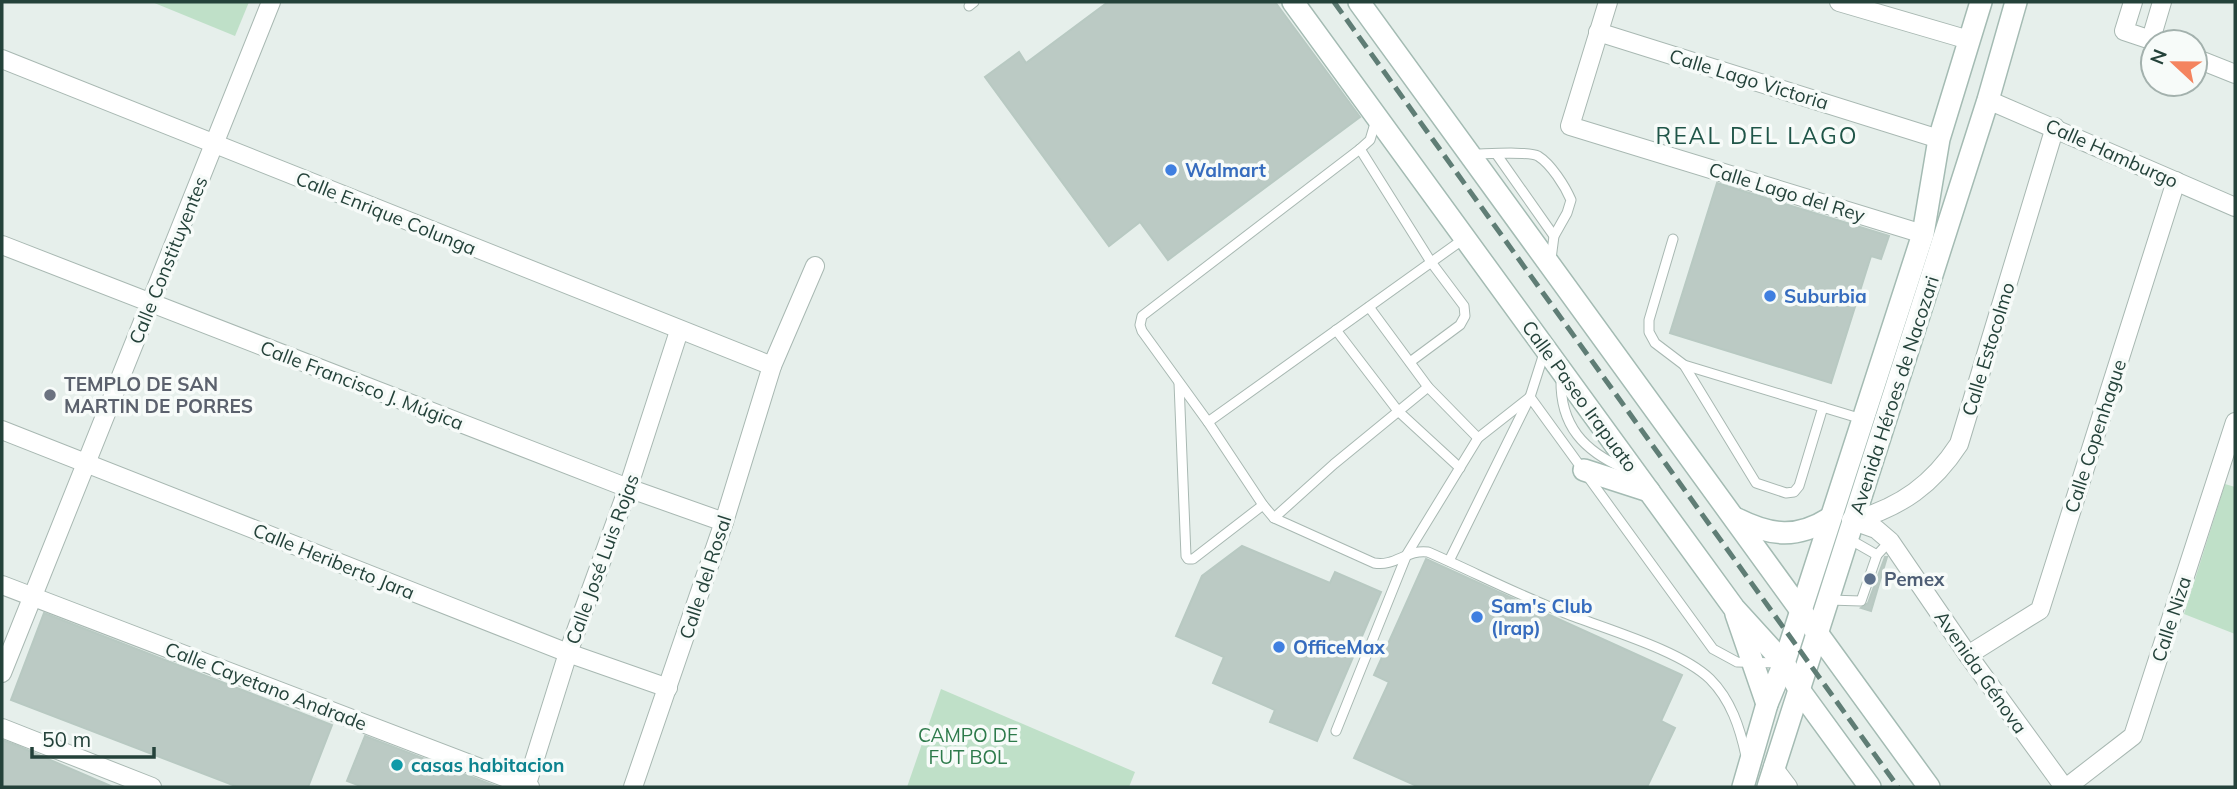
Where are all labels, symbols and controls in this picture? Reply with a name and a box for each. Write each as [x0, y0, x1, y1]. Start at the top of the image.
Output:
north arrow [2139, 28, 2209, 98]
street label: Calle Lago Victoria [1667, 43, 1831, 115]
text: N [2144, 45, 2172, 68]
street label: Calle Hamburgo [2042, 113, 2182, 193]
district label: REAL DEL LAGO [1655, 121, 1859, 150]
street label: Calle Lago del Rey [1706, 157, 1868, 227]
place label: Walmart [1185, 158, 1266, 182]
marker: Walmart [1163, 162, 1179, 178]
street label: Calle Enrique Colunga [292, 166, 480, 260]
street label: Calle Constituyentes [123, 173, 213, 347]
street label: Avenida Héroes de Nacozari [1844, 273, 1944, 517]
street label: Calle Estocolmo [1956, 279, 2020, 419]
place label: Suburbia [1784, 284, 1867, 308]
marker: Suburbia [1762, 288, 1778, 304]
street label: Calle Paseo Irapuato [1517, 315, 1643, 477]
street label: Calle Francisco J. Múgica [257, 335, 467, 435]
street label: Calle Copenhague [2059, 356, 2131, 516]
place label: TEMPLO DE SAN MARTIN DE PORRES [64, 372, 253, 418]
marker: TEMPLO DE SAN MARTIN DE PORRES [42, 387, 58, 403]
street label: Calle José Luis Rojas [560, 471, 644, 647]
street label: Calle del Rosal [674, 512, 736, 642]
street label: Calle Heriberto Jara [250, 518, 418, 604]
place label: Pemex [1884, 567, 1945, 591]
marker: Pemex [1862, 571, 1878, 587]
street label: Calle Niza [2146, 573, 2196, 665]
place label: Sam's Club (Irap) [1491, 594, 1593, 640]
street label: Avenida Génova [1930, 606, 2032, 738]
marker: Sam's Club (Irap) [1469, 609, 1485, 625]
place label: OfficeMax [1293, 635, 1386, 659]
street label: Calle Cayetano Andrade [162, 636, 370, 736]
marker: OfficeMax [1271, 639, 1287, 655]
scale bar [32, 716, 154, 760]
park label: CAMPO DE FUT BOL [918, 723, 1018, 769]
text: 50 m [42, 726, 91, 752]
place label: casas habitacion [411, 753, 565, 777]
marker: casas habitacion [389, 757, 405, 773]

